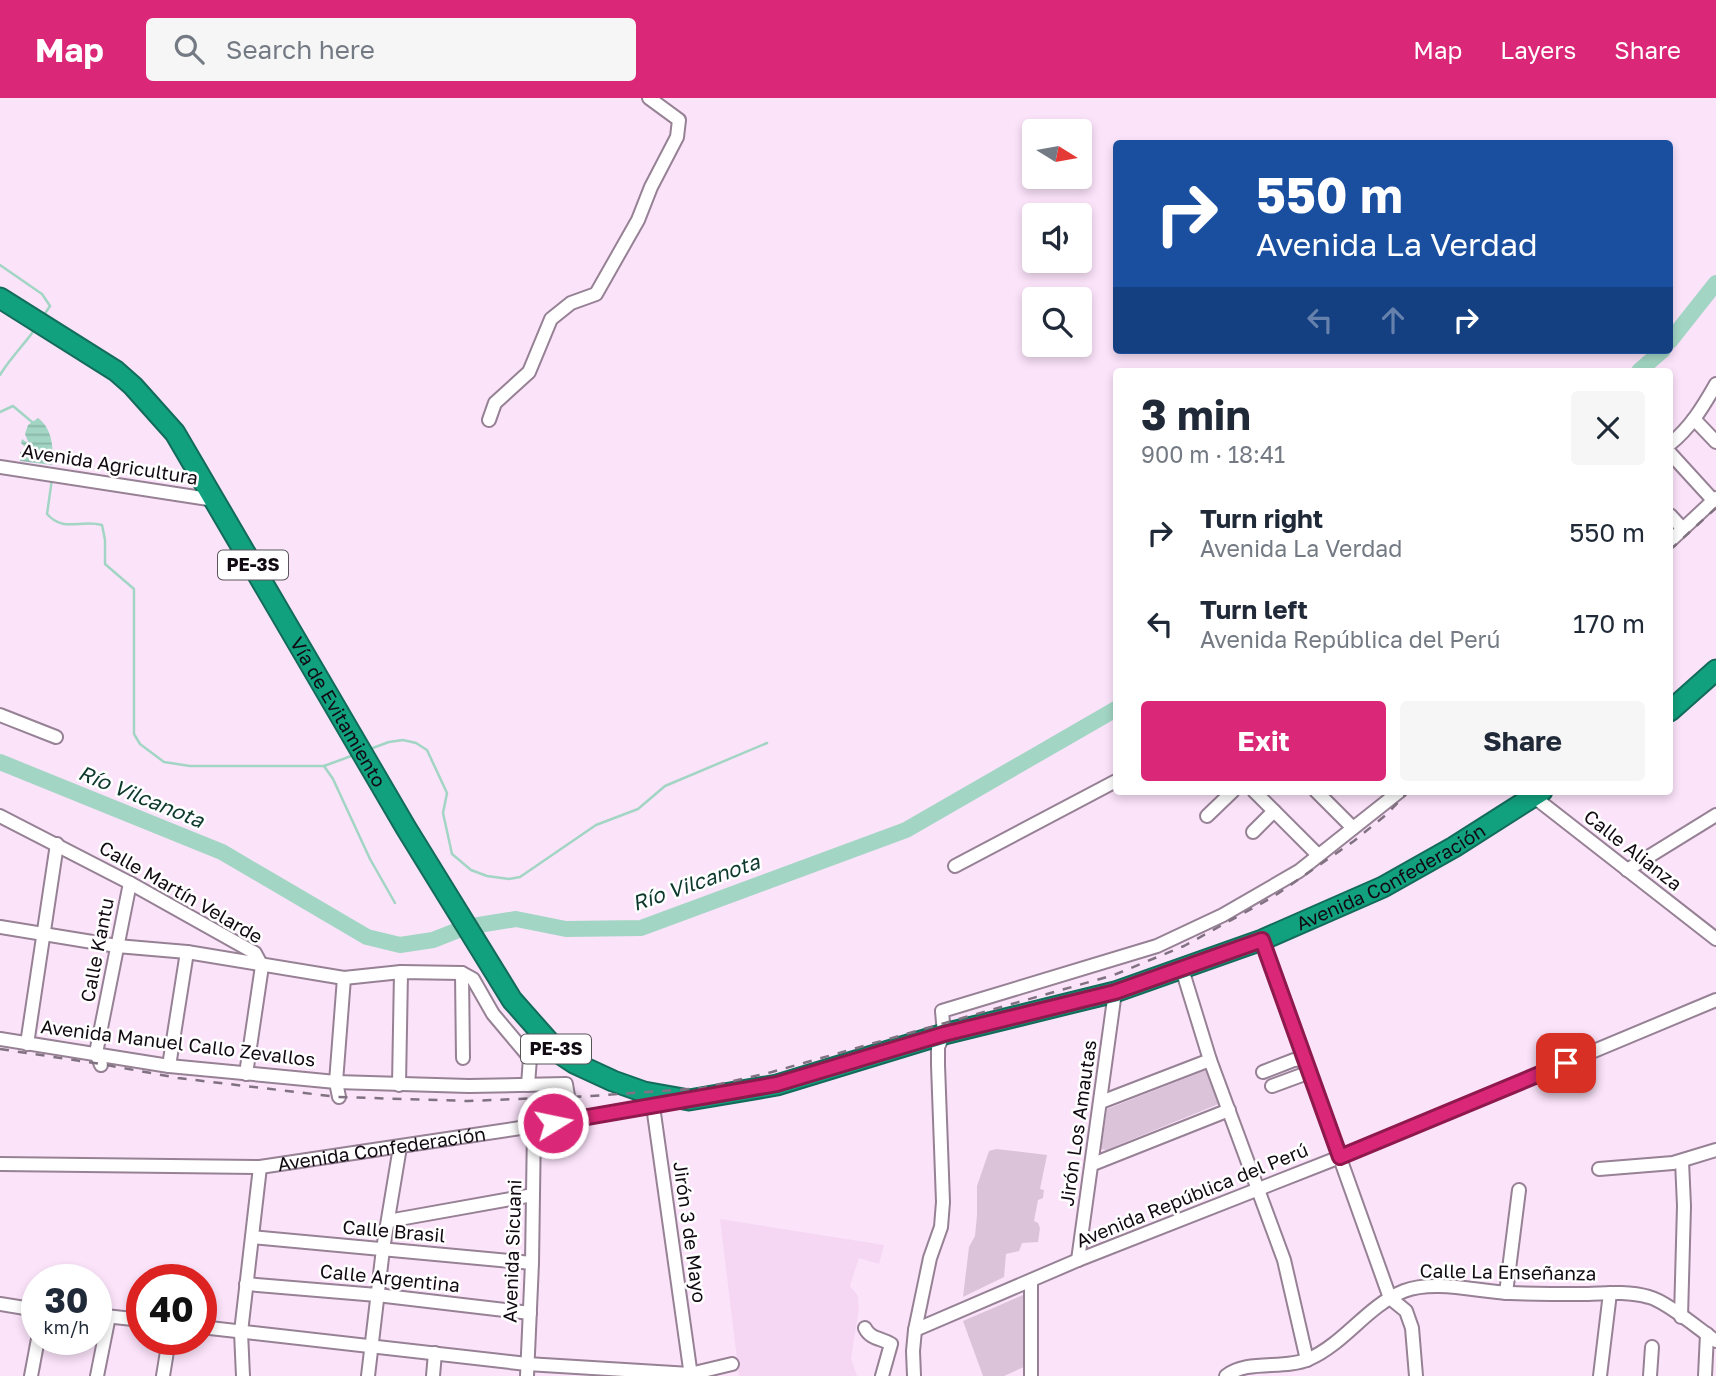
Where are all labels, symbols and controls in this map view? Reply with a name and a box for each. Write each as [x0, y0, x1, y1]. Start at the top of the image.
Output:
search box [146, 18, 636, 81]
text: Map [35, 30, 104, 69]
icon: search [170, 30, 208, 68]
text: Search here [226, 34, 375, 65]
text: Map [1413, 35, 1462, 64]
text: Layers [1500, 35, 1576, 64]
text: Share [1614, 35, 1681, 64]
north arrow [1022, 119, 1092, 189]
map controls [1022, 119, 1092, 357]
text: 550 m [1256, 165, 1403, 224]
icon: right [1141, 168, 1232, 259]
button: sound [1022, 203, 1092, 273]
text: Avenida La Verdad [1256, 225, 1538, 263]
button: search [1022, 287, 1092, 357]
icon: left [1301, 301, 1339, 339]
icon: ahead [1374, 301, 1412, 339]
icon: right [1447, 301, 1485, 339]
text: 3 min [1141, 389, 1251, 439]
button: close [1571, 391, 1645, 465]
street label: Avenida Agricultura [20, 438, 200, 489]
text: 900 m · 18:41 [1141, 440, 1285, 468]
text: Turn right [1200, 503, 1323, 534]
icon: right [1141, 514, 1179, 552]
text: 550 m [1569, 517, 1645, 548]
text: Avenida La Verdad [1200, 534, 1402, 562]
road number: PE-3S [218, 550, 288, 579]
text: Turn left [1200, 594, 1308, 625]
icon: left [1141, 605, 1179, 643]
text: 170 m [1573, 608, 1645, 639]
text: Avenida República del Perú [1200, 625, 1500, 653]
street label: Vía de Evitamiento [286, 633, 391, 791]
button: Exit [1141, 701, 1386, 781]
button: Share [1400, 701, 1645, 781]
water label: Río Vilcanota [75, 759, 209, 833]
street label: Calle Alianza [1580, 804, 1687, 895]
street label: Avenida Confederación [1292, 818, 1489, 935]
street label: Calle Martín Velarde [96, 835, 267, 948]
water label: Río Vilcanota [629, 848, 764, 916]
street label: Calle Kantu [75, 896, 118, 1004]
street label: Avenida Manuel Callo Zevallos [39, 1014, 317, 1071]
pin [1536, 1033, 1596, 1093]
road number: PE-3S [521, 1034, 591, 1064]
street label: Jirón Los Amautas [1054, 1038, 1101, 1208]
icon: arrive [1547, 1044, 1585, 1082]
position arrow [516, 1086, 590, 1160]
street label: Avenida Confederación [276, 1121, 487, 1175]
street label: Avenida República del Perú [1072, 1137, 1311, 1252]
street label: Jirón 3 de Mayo [669, 1160, 712, 1304]
street label: Avenida Sicuani [498, 1179, 525, 1323]
street label: Calle Brasil [342, 1215, 447, 1246]
street label: Calle La Enseñanza [1419, 1258, 1597, 1285]
street label: Calle Argentina [319, 1259, 461, 1296]
speed limit sign: 40 [126, 1264, 217, 1355]
text: 30 [44, 1279, 89, 1321]
text: km/h [44, 1316, 89, 1338]

